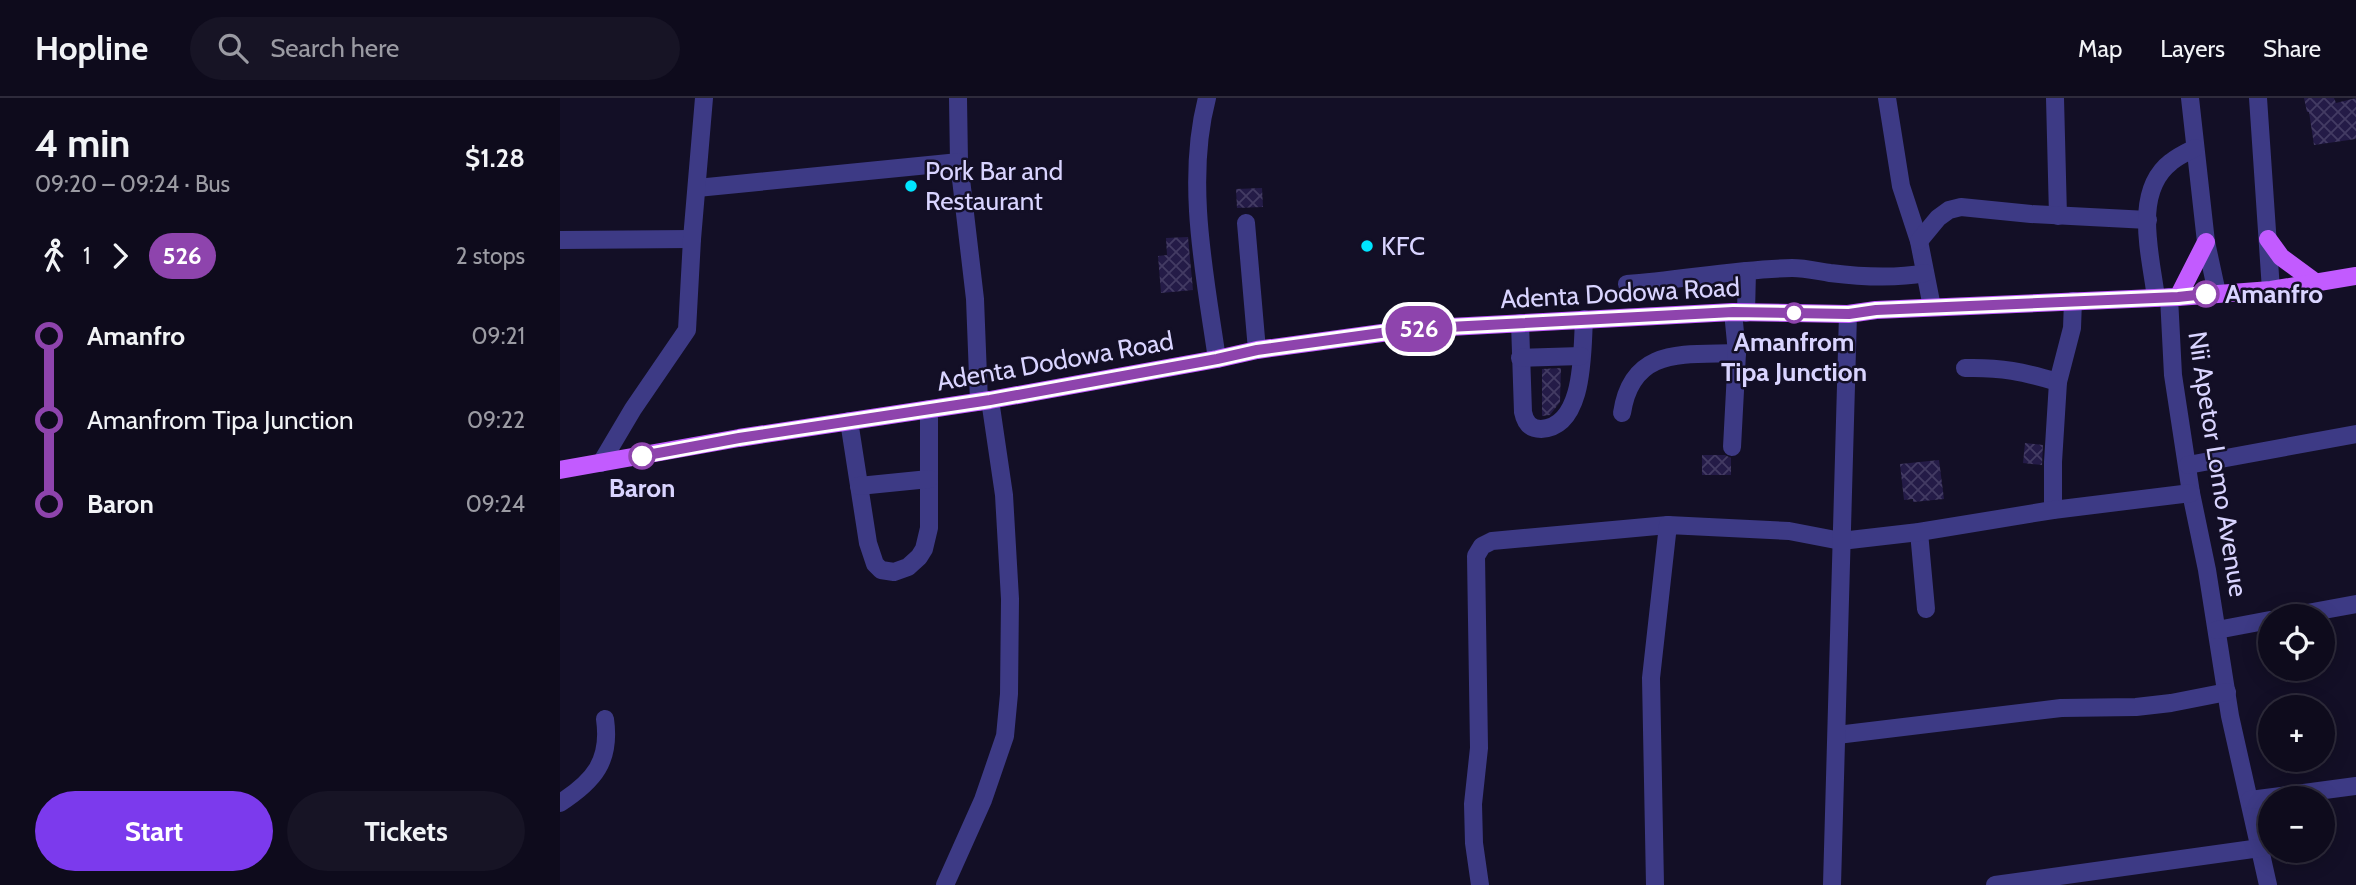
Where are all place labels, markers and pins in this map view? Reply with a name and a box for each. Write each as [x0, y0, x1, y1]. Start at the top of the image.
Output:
place label: Pork Bar and Restaurant [925, 155, 1063, 217]
marker: Pork Bar and Restaurant [903, 178, 919, 194]
place label: KFC [1381, 230, 1425, 262]
marker: KFC [1359, 238, 1375, 254]
place label: Amanfro [2225, 278, 2323, 310]
marker: Amanfro [2193, 281, 2219, 307]
marker: Amanfrom Tipa Junction [1784, 303, 1804, 323]
place label: Amanfrom Tipa Junction [1721, 326, 1867, 388]
marker: Baron [629, 443, 655, 469]
place label: Baron [609, 472, 675, 504]

